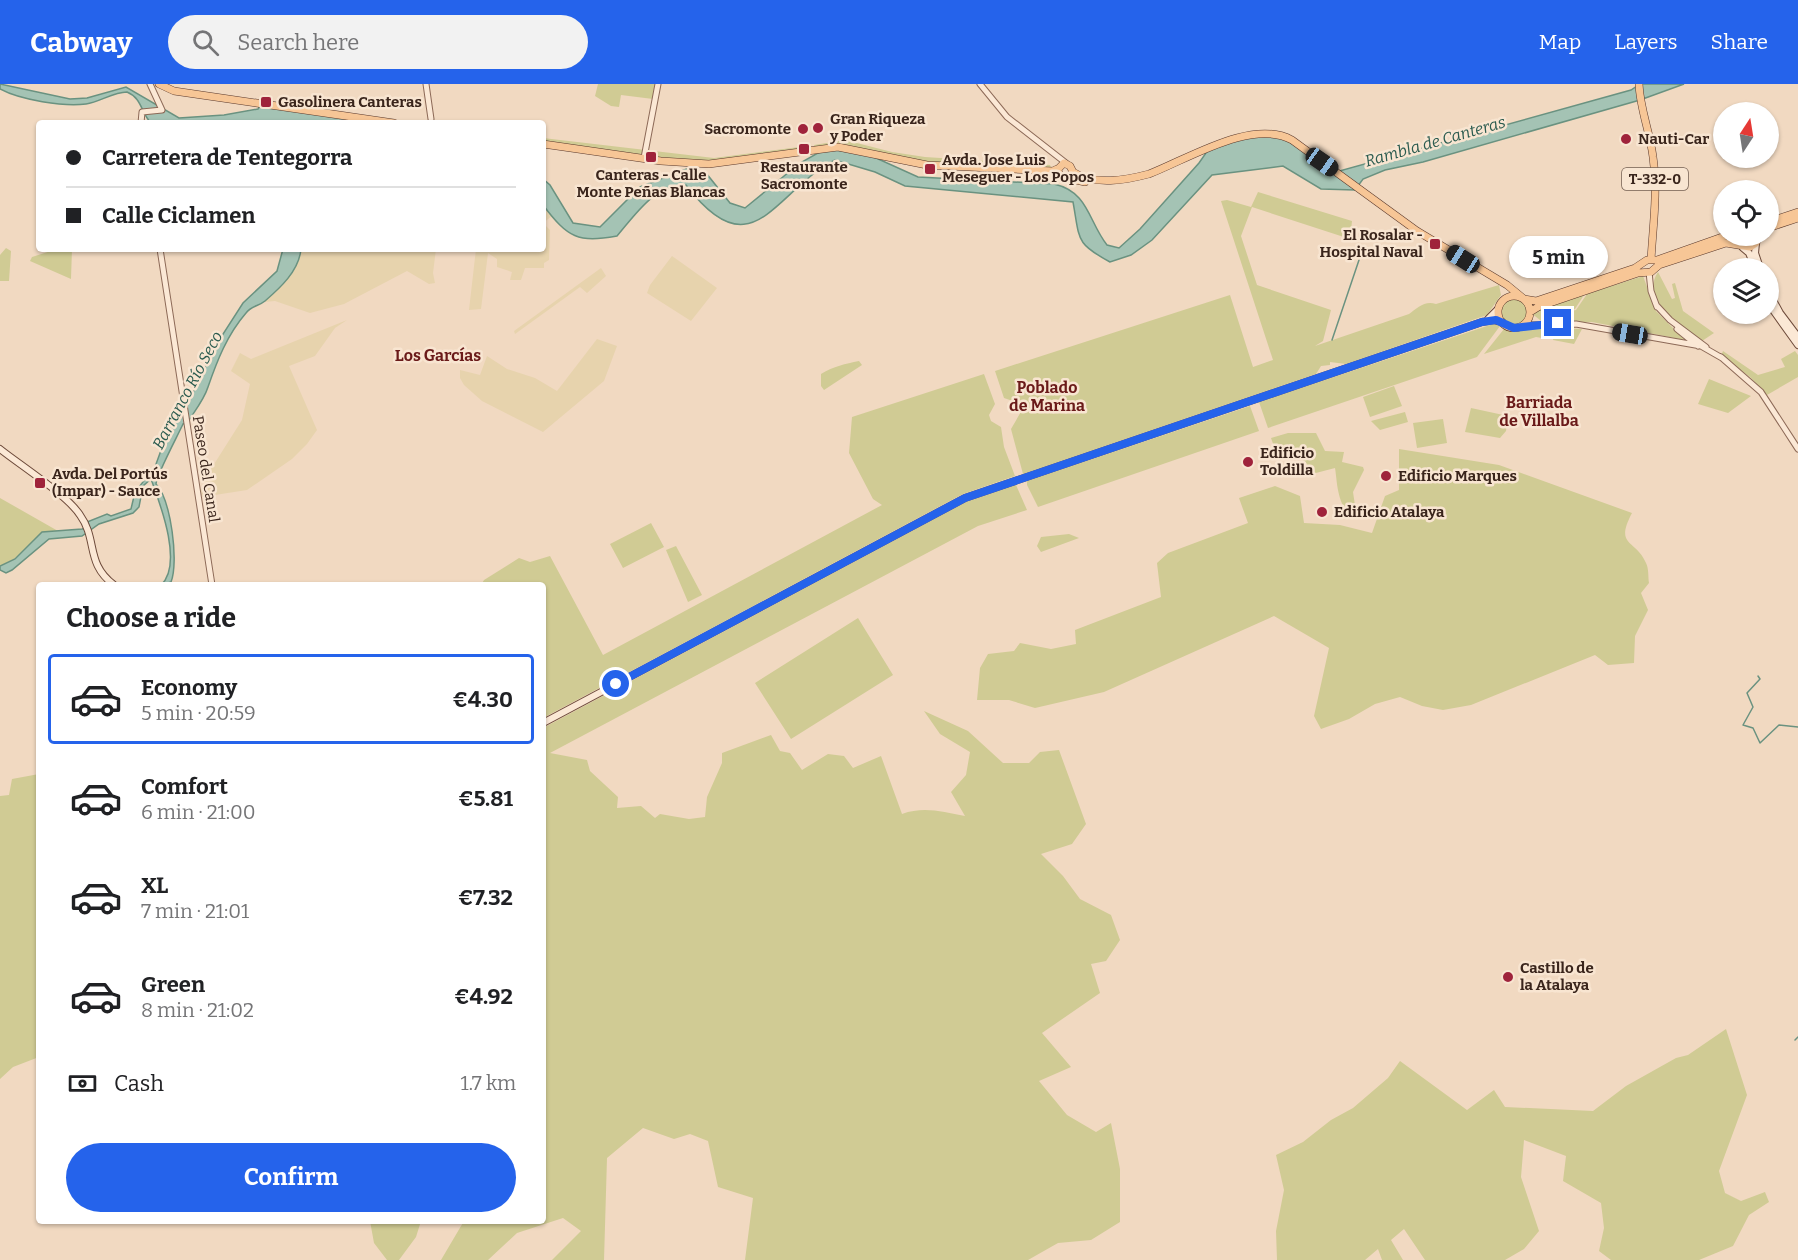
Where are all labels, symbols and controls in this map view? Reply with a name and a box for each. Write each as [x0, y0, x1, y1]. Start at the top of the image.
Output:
search box [168, 15, 588, 69]
text: Cabway [30, 26, 132, 59]
icon: search [189, 26, 222, 59]
text: Search here [237, 29, 359, 56]
text: Map [1539, 29, 1581, 55]
text: Layers [1614, 29, 1678, 55]
text: Share [1711, 29, 1768, 55]
place label: Gasolinera Canteras [278, 93, 422, 111]
marker: Gasolinera Canteras [259, 95, 273, 109]
north arrow [1713, 102, 1779, 168]
map controls [1713, 102, 1779, 324]
place label: Gran Riqueza y Poder [829, 110, 926, 145]
water label: Rambla de Canteras [1363, 112, 1508, 171]
place label: Sacromonte [704, 120, 791, 138]
marker: Gran Riqueza y Poder [811, 121, 825, 135]
marker: Sacromonte [796, 122, 810, 136]
place label: Nauti-Car [1638, 130, 1709, 148]
marker: Nauti-Car [1619, 132, 1633, 146]
marker: Restaurante Sacromonte [797, 142, 811, 156]
text: Carretera de Tentegorra [102, 144, 352, 171]
car [1302, 144, 1342, 180]
marker: Canteras - Calle Monte Peñas Blancas [644, 150, 658, 164]
place label: Avda. Jose Luis Meseguer - Los Popos [942, 151, 1094, 186]
place label: Restaurante Sacromonte [760, 158, 848, 193]
marker: Avda. Jose Luis Meseguer - Los Popos [923, 162, 937, 176]
place label: Canteras - Calle Monte Peñas Blancas [577, 166, 725, 201]
road number: T-332-0 [1622, 168, 1688, 190]
button: locate [1713, 180, 1779, 246]
text: Calle Ciclamen [102, 202, 255, 229]
place label: El Rosalar - Hospital Naval [1319, 226, 1423, 261]
callout: 5 min [1508, 236, 1608, 278]
marker: El Rosalar - Hospital Naval [1428, 237, 1442, 251]
car [1443, 242, 1483, 276]
text: 5 min [1532, 245, 1585, 269]
button: layers [1713, 258, 1779, 324]
route end [1544, 309, 1571, 336]
car [1611, 322, 1649, 346]
water label: Barranco Río Seco [148, 328, 227, 452]
district label: Los Garcías [395, 346, 481, 365]
district label: Poblado de Marina [1009, 378, 1085, 415]
district label: Barriada de Villalba [1499, 393, 1579, 430]
street label: Paseo del Canal [189, 414, 223, 524]
place label: Edificio Toldilla [1260, 444, 1314, 479]
marker: Edificio Toldilla [1241, 455, 1255, 469]
place label: Avda. Del Portús (Impar) - Sauce [52, 465, 168, 500]
place label: Edificio Marques [1398, 467, 1517, 485]
marker: Edificio Marques [1379, 469, 1393, 483]
marker: Avda. Del Portús (Impar) - Sauce [33, 476, 47, 490]
place label: Edificio Atalaya [1334, 503, 1445, 521]
marker: Edificio Atalaya [1315, 505, 1329, 519]
text: Choose a ride [66, 602, 236, 634]
route start [602, 670, 629, 697]
icon: car [69, 672, 123, 726]
text: Economy [141, 674, 237, 701]
text: €4.30 [453, 686, 513, 713]
text: 5 min · 20:59 [141, 701, 256, 725]
icon: car [69, 771, 123, 825]
text: Comfort [141, 773, 228, 800]
text: €5.81 [458, 785, 513, 812]
text: 6 min · 21:00 [141, 800, 256, 824]
icon: car [69, 870, 123, 924]
text: XL [141, 872, 168, 899]
text: €7.32 [458, 884, 513, 911]
text: 7 min · 21:01 [141, 899, 249, 923]
place label: Castillo de la Atalaya [1520, 959, 1594, 994]
icon: car [69, 969, 123, 1023]
marker: Castillo de la Atalaya [1501, 970, 1515, 984]
text: Green [141, 971, 205, 998]
text: €4.92 [454, 983, 513, 1010]
text: 8 min · 21:02 [141, 998, 254, 1022]
icon: cash [66, 1067, 99, 1100]
text: Cash [114, 1070, 164, 1097]
text: 1.7 km [461, 1071, 516, 1095]
button: Confirm [66, 1143, 516, 1212]

